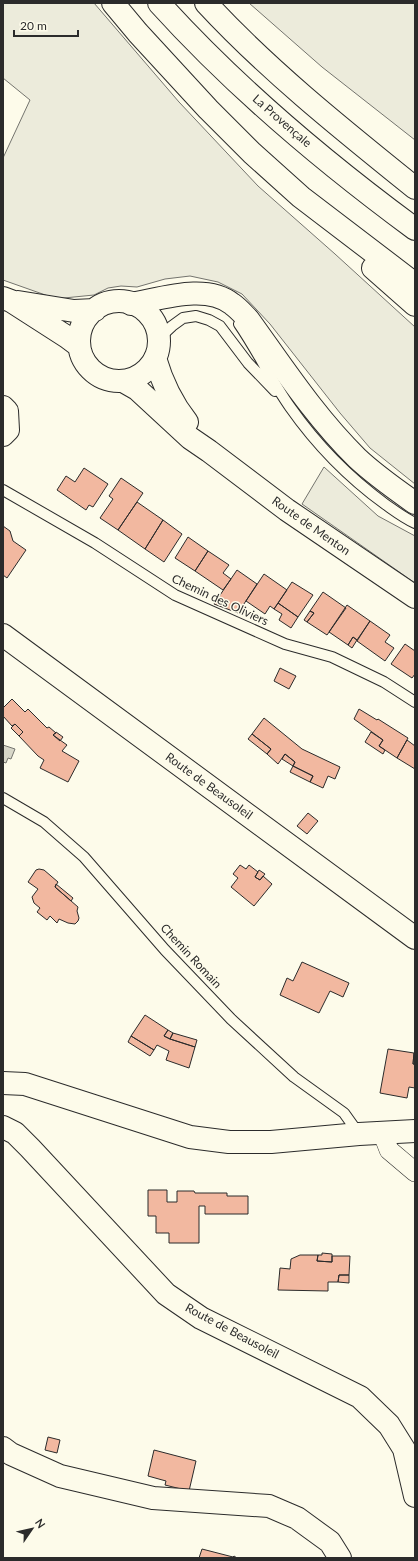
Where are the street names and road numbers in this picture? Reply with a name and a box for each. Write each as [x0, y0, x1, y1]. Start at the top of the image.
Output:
street label: La Provençale [250, 91, 315, 150]
street label: Route de Menton [269, 493, 353, 558]
street label: Chemin des Oliviers [169, 571, 271, 629]
street label: Route de Beausoleil [163, 749, 256, 822]
street label: Chemin Romain [158, 920, 225, 991]
street label: Route de Beausoleil [183, 1300, 282, 1362]

